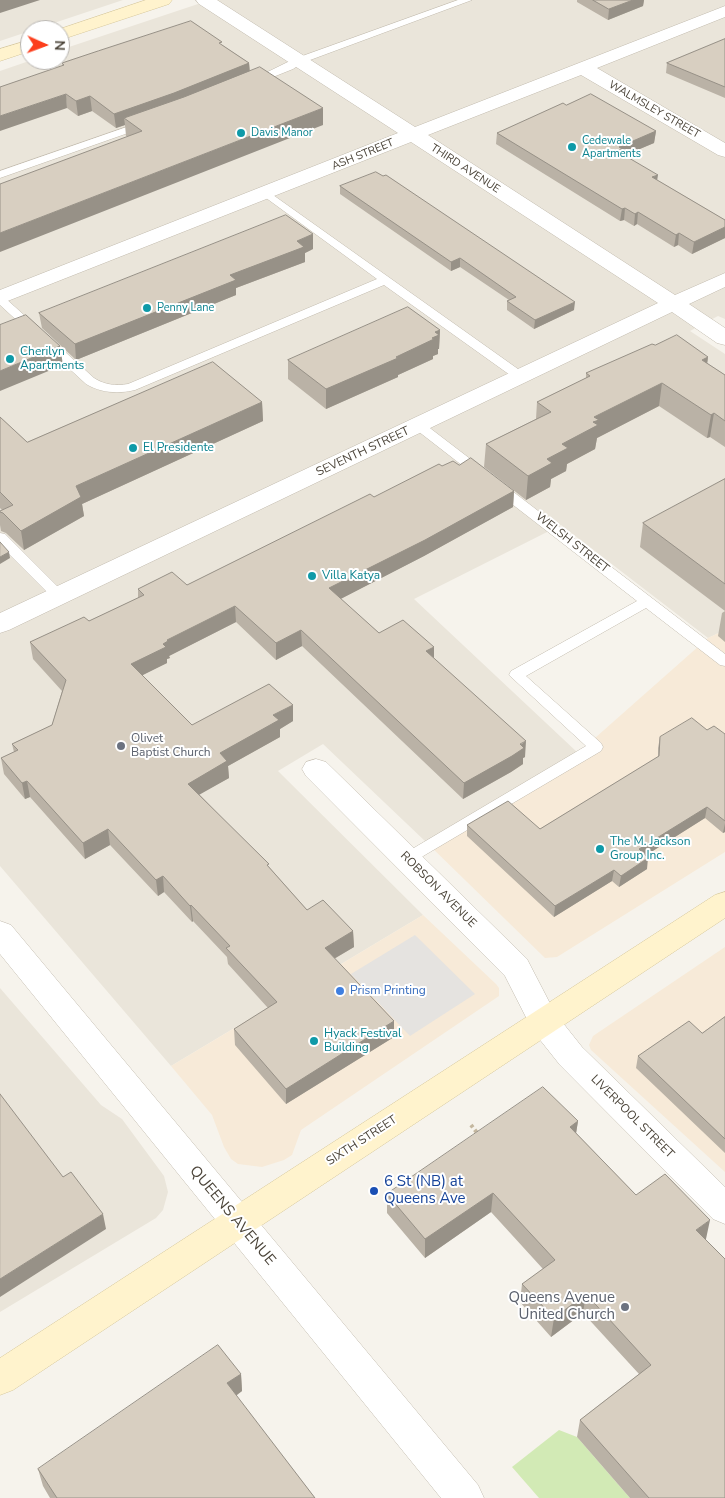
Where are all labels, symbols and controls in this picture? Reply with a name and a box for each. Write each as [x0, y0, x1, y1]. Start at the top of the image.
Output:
north arrow [20, 20, 70, 70]
text: N [50, 40, 69, 51]
street label: WALMSLEY STREET [606, 78, 702, 142]
place label: Davis Manor [251, 126, 313, 140]
marker: Davis Manor [235, 127, 247, 139]
place label: Cedewale Apartments [582, 134, 641, 160]
street label: ASH STREET [330, 137, 396, 173]
marker: Cedewale Apartments [566, 141, 578, 153]
street label: THIRD AVENUE [428, 142, 502, 196]
place label: Penny Lane [157, 301, 214, 315]
marker: Penny Lane [141, 302, 153, 314]
place label: Cherilyn Apartments [20, 345, 84, 373]
marker: Cherilyn Apartments [4, 353, 16, 365]
street label: SEVENTH STREET [314, 424, 412, 480]
place label: El Presidente [143, 441, 214, 455]
marker: El Presidente [127, 442, 139, 454]
street label: WELSH STREET [532, 510, 612, 576]
place label: Villa Katya [322, 569, 380, 583]
marker: Villa Katya [306, 570, 318, 582]
place label: Olivet Baptist Church [131, 732, 211, 760]
marker: Olivet Baptist Church [115, 740, 127, 752]
place label: The M. Jackson Group Inc. [610, 835, 691, 863]
marker: The M. Jackson Group Inc. [594, 843, 606, 855]
street label: ROBSON AVENUE [397, 849, 479, 931]
place label: Prism Printing [350, 984, 426, 998]
marker: Prism Printing [334, 985, 346, 997]
place label: Hyack Festival Building [324, 1027, 402, 1055]
marker: Hyack Festival Building [308, 1035, 320, 1047]
street label: LIVERPOOL STREET [587, 1072, 677, 1162]
street label: SIXTH STREET [324, 1113, 400, 1169]
street label: QUEENS AVENUE [185, 1163, 279, 1269]
place label: 6 St (NB) at Queens Ave [384, 1173, 466, 1208]
marker: 6 St (NB) at Queens Ave [368, 1185, 380, 1197]
place label: Queens Avenue United Church [508, 1289, 615, 1324]
marker: Queens Avenue United Church [619, 1301, 631, 1313]

